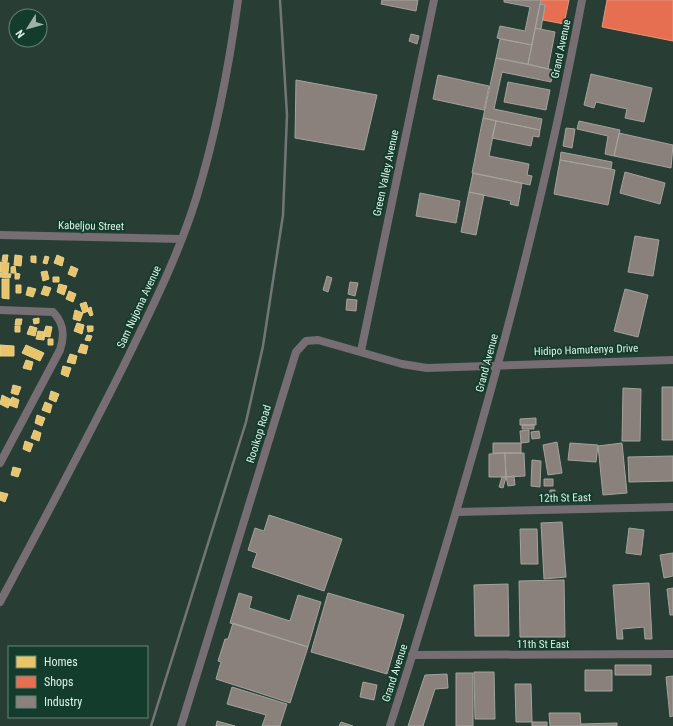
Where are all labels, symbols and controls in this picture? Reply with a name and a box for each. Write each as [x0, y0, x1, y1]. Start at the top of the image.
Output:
north arrow [8, 8, 48, 48]
street label: Grand Avenue [548, 18, 574, 80]
text: N [13, 27, 28, 40]
street label: Green Valley Avenue [370, 129, 402, 217]
street label: Kabeljou Street [58, 219, 124, 233]
street label: Sam Nujoma Avenue [114, 264, 164, 350]
street label: Grand Avenue [473, 332, 501, 394]
street label: Hidipo Hamutenya Drive [534, 342, 638, 358]
street label: Rooikop Road [244, 403, 274, 465]
street label: 12th St East [539, 491, 591, 505]
street label: 11th St East [517, 638, 569, 651]
street label: Grand Avenue [380, 643, 410, 703]
legend [8, 646, 148, 718]
text: Homes [44, 655, 78, 669]
text: Shops [44, 675, 73, 689]
text: Industry [44, 695, 82, 709]

